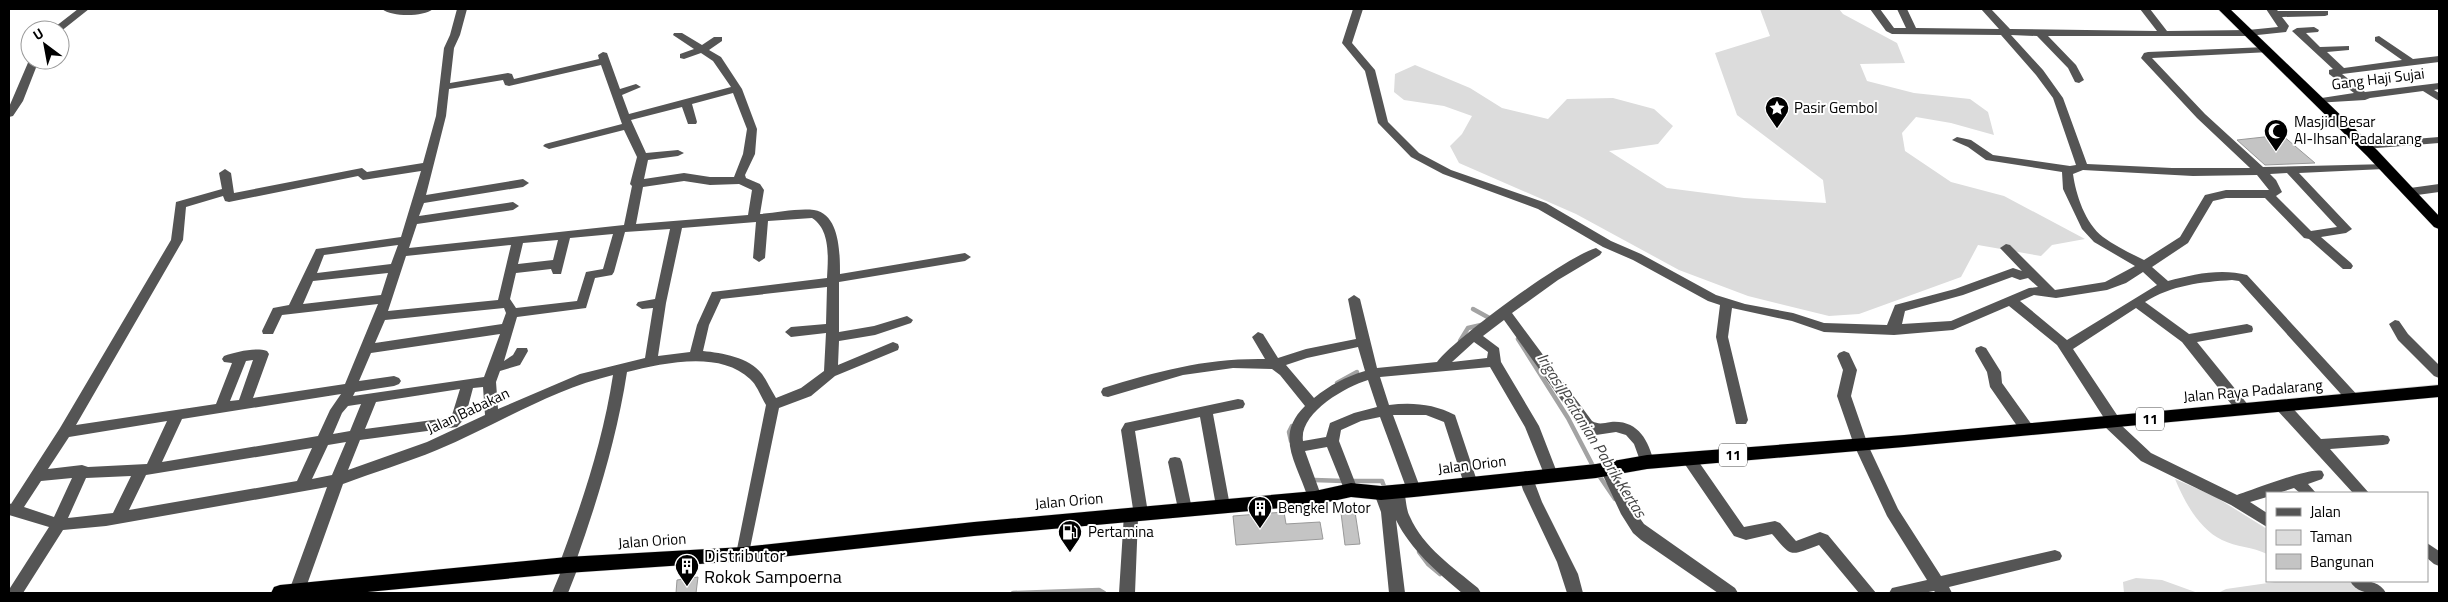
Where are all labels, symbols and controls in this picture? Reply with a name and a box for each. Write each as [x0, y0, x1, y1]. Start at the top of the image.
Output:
north arrow [20, 20, 70, 70]
text: U [28, 22, 47, 45]
street label: Gang Haji Sujai [2330, 61, 2426, 96]
place icon: Pasir Gembol [1764, 95, 1790, 129]
place label: Pasir Gembol [1794, 96, 1878, 119]
place label: Masjid Besar Al-Ihsan Padalarang [2294, 110, 2422, 150]
mosque icon: Masjid Besar Al-Ihsan Padalarang [2263, 118, 2289, 152]
water label: Irigasi Pertanian Pabrik Kertas [1531, 348, 1653, 523]
street label: Jalan Raya Padalarang [2182, 373, 2324, 408]
street label: Jalan Babakan [423, 381, 513, 440]
road number: 11 [2136, 408, 2164, 430]
road number: 11 [1719, 444, 1747, 466]
street label: Jalan Orion [1437, 449, 1507, 480]
street label: Jalan Orion [1034, 486, 1104, 515]
legend [2266, 492, 2428, 582]
building icon: Bengkel Motor [1247, 495, 1273, 529]
place label: Bengkel Motor [1278, 496, 1371, 519]
text: Jalan [2310, 500, 2341, 523]
fuel station icon: Pertamina [1057, 519, 1083, 553]
place label: Pertamina [1088, 520, 1154, 543]
text: Taman [2310, 525, 2352, 548]
street label: Jalan Orion [617, 527, 687, 554]
place label: Distributor Rokok Sampoerna [704, 542, 842, 590]
text: Bangunan [2310, 550, 2374, 573]
building icon: Distributor Rokok Sampoerna [674, 553, 700, 587]

